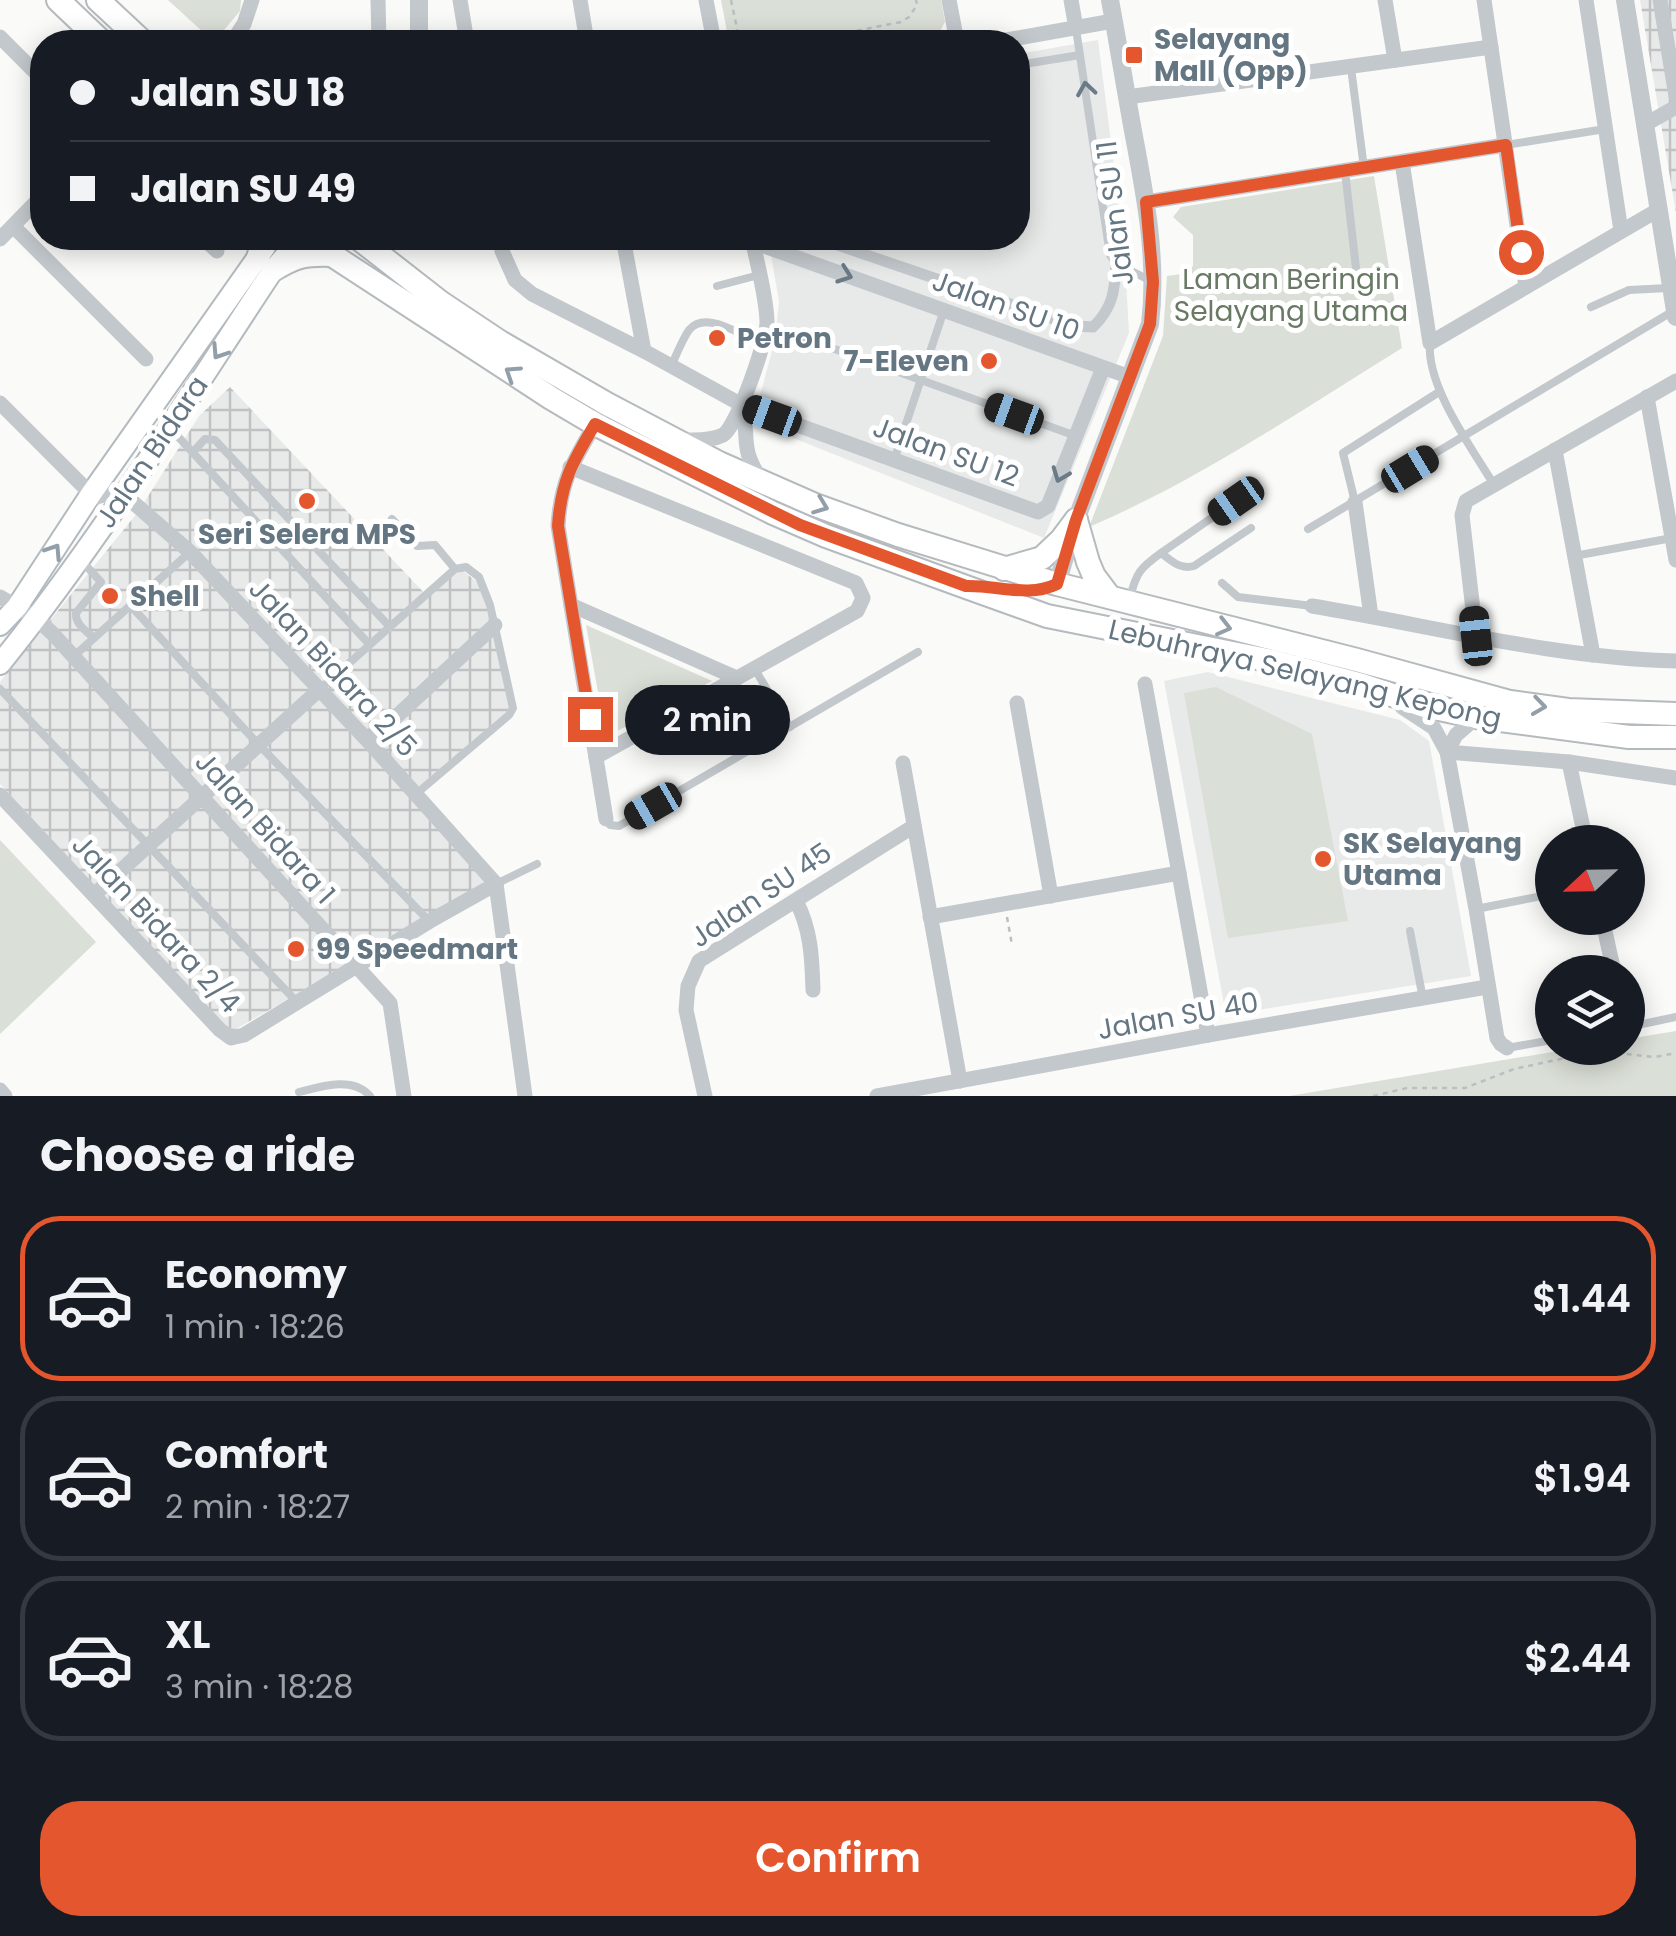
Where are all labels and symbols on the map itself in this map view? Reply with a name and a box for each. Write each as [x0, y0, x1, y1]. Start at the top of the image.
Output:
place label: Selayang Mall (Opp) [1154, 20, 1308, 91]
marker: Selayang Mall (Opp) [1123, 44, 1145, 66]
one-way arrow [1076, 81, 1097, 97]
street label: Jalan SU 11 [1087, 138, 1143, 288]
route start [1499, 230, 1544, 275]
park label: Laman Beringin Selayang Utama [1174, 260, 1408, 331]
street label: Jalan SU 10 [927, 261, 1085, 351]
one-way arrow [835, 263, 852, 284]
place label: Petron [737, 319, 832, 358]
marker: Petron [706, 327, 728, 349]
one-way arrow [212, 341, 231, 359]
place label: 7-Eleven [843, 342, 969, 381]
marker: 7-Eleven [978, 350, 1000, 372]
one-way arrow [505, 366, 523, 385]
street label: Jalan Bidara [87, 368, 217, 536]
car [981, 390, 1047, 438]
car [739, 392, 805, 440]
street label: Jalan SU 12 [868, 408, 1024, 496]
car [1377, 441, 1443, 497]
one-way arrow [1052, 465, 1072, 483]
car [1203, 472, 1269, 530]
marker: Seri Selera MPS [296, 490, 318, 512]
one-way arrow [811, 494, 828, 515]
place label: Seri Selera MPS [198, 515, 416, 554]
one-way arrow [41, 543, 60, 561]
street label: Jalan Bidara 2/5 [240, 570, 426, 766]
place label: Shell [130, 577, 200, 616]
marker: Shell [99, 585, 121, 607]
car [1458, 605, 1494, 667]
street label: Lebuhraya Selayang Kepong [1105, 610, 1505, 738]
one-way arrow [1215, 615, 1232, 636]
callout: 2 min [625, 684, 790, 754]
one-way arrow [1530, 694, 1547, 715]
route end [568, 697, 613, 742]
street label: Jalan Bidara 1 [186, 743, 344, 913]
car [620, 778, 686, 834]
place label: SK Selayang Utama [1343, 824, 1522, 895]
north arrow [1535, 825, 1645, 935]
street label: Jalan Bidara 2/4 [63, 826, 249, 1022]
street label: Jalan SU 45 [683, 833, 839, 957]
marker: SK Selayang Utama [1312, 848, 1334, 870]
place label: 99 Speedmart [316, 930, 518, 969]
marker: 99 Speedmart [285, 938, 307, 960]
street label: Jalan SU 40 [1094, 983, 1262, 1049]

